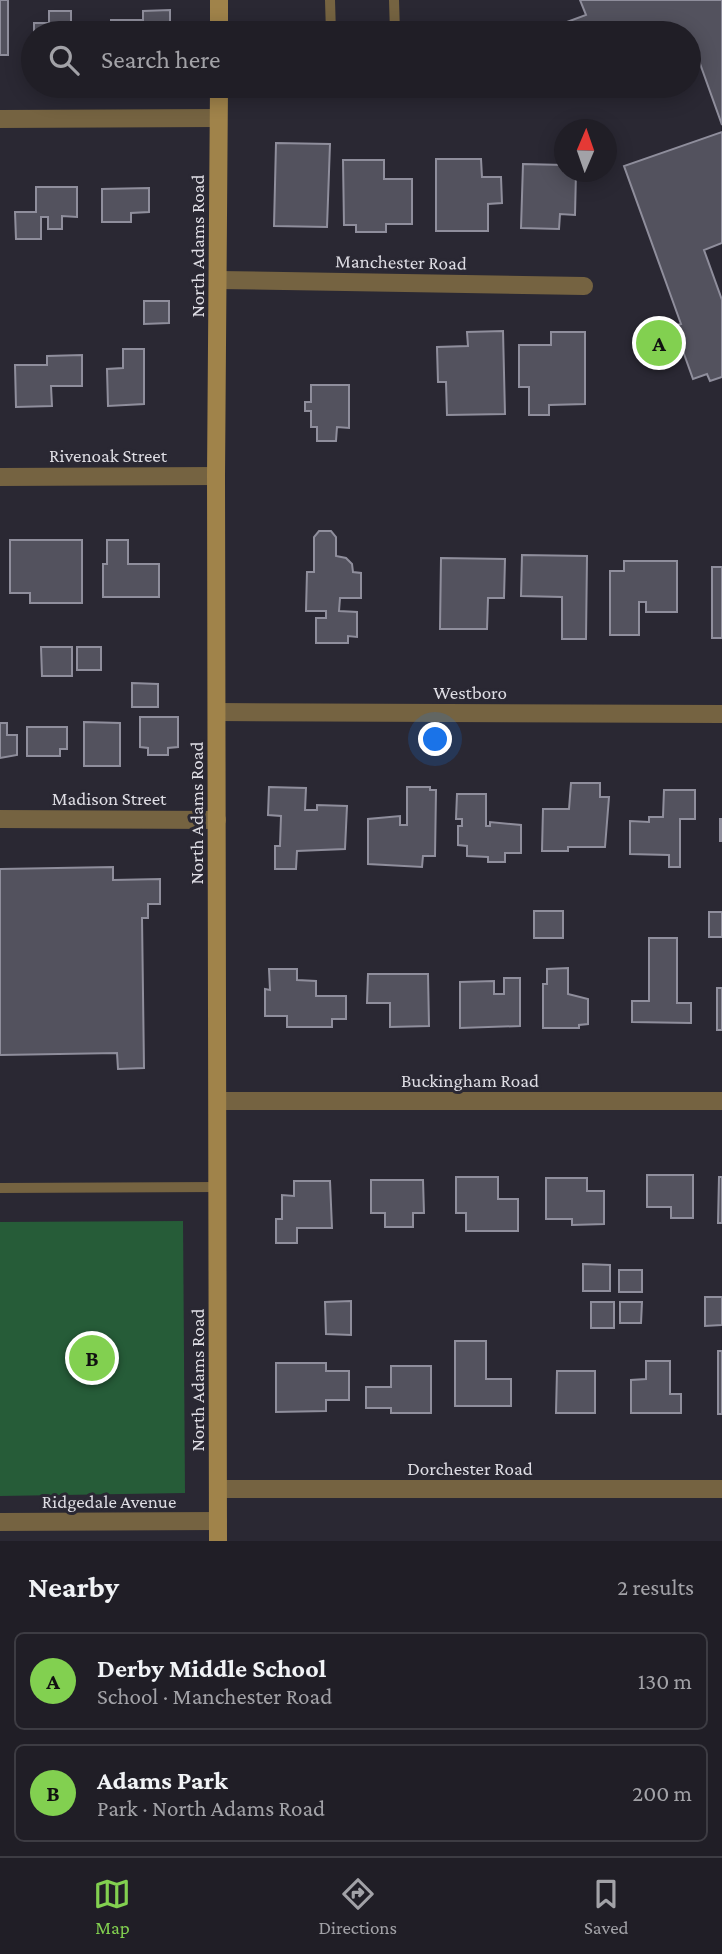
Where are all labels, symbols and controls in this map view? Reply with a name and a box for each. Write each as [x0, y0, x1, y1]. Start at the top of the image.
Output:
search box [21, 21, 701, 98]
icon: search [45, 41, 83, 79]
text: Search here [101, 45, 220, 74]
north arrow [554, 119, 617, 182]
street label: North Adams Road [187, 174, 208, 318]
street label: Manchester Road [335, 250, 467, 274]
pin: A [636, 317, 682, 369]
street label: Rivenoak Street [49, 445, 168, 466]
street label: Westboro [433, 682, 507, 703]
your location [418, 722, 452, 756]
street label: North Adams Road [186, 741, 207, 885]
street label: Madison Street [52, 788, 167, 809]
street label: Buckingham Road [401, 1070, 539, 1091]
street label: North Adams Road [187, 1308, 208, 1452]
pin: B [69, 1332, 115, 1384]
street label: Dorchester Road [407, 1458, 533, 1479]
street label: Ridgedale Avenue [42, 1491, 176, 1512]
text: Nearby [28, 1570, 119, 1603]
text: 2 results [617, 1574, 694, 1600]
text: Derby Middle School [97, 1654, 326, 1683]
text: A [46, 1668, 60, 1694]
text: 130 m [638, 1668, 692, 1694]
text: School · Manchester Road [97, 1683, 332, 1709]
text: Adams Park [97, 1766, 228, 1795]
text: B [46, 1780, 60, 1806]
text: 200 m [632, 1780, 692, 1806]
text: Park · North Adams Road [97, 1795, 325, 1821]
tab: Map [93, 1875, 131, 1938]
tab: Directions [318, 1875, 397, 1938]
tab: Saved [584, 1875, 629, 1938]

